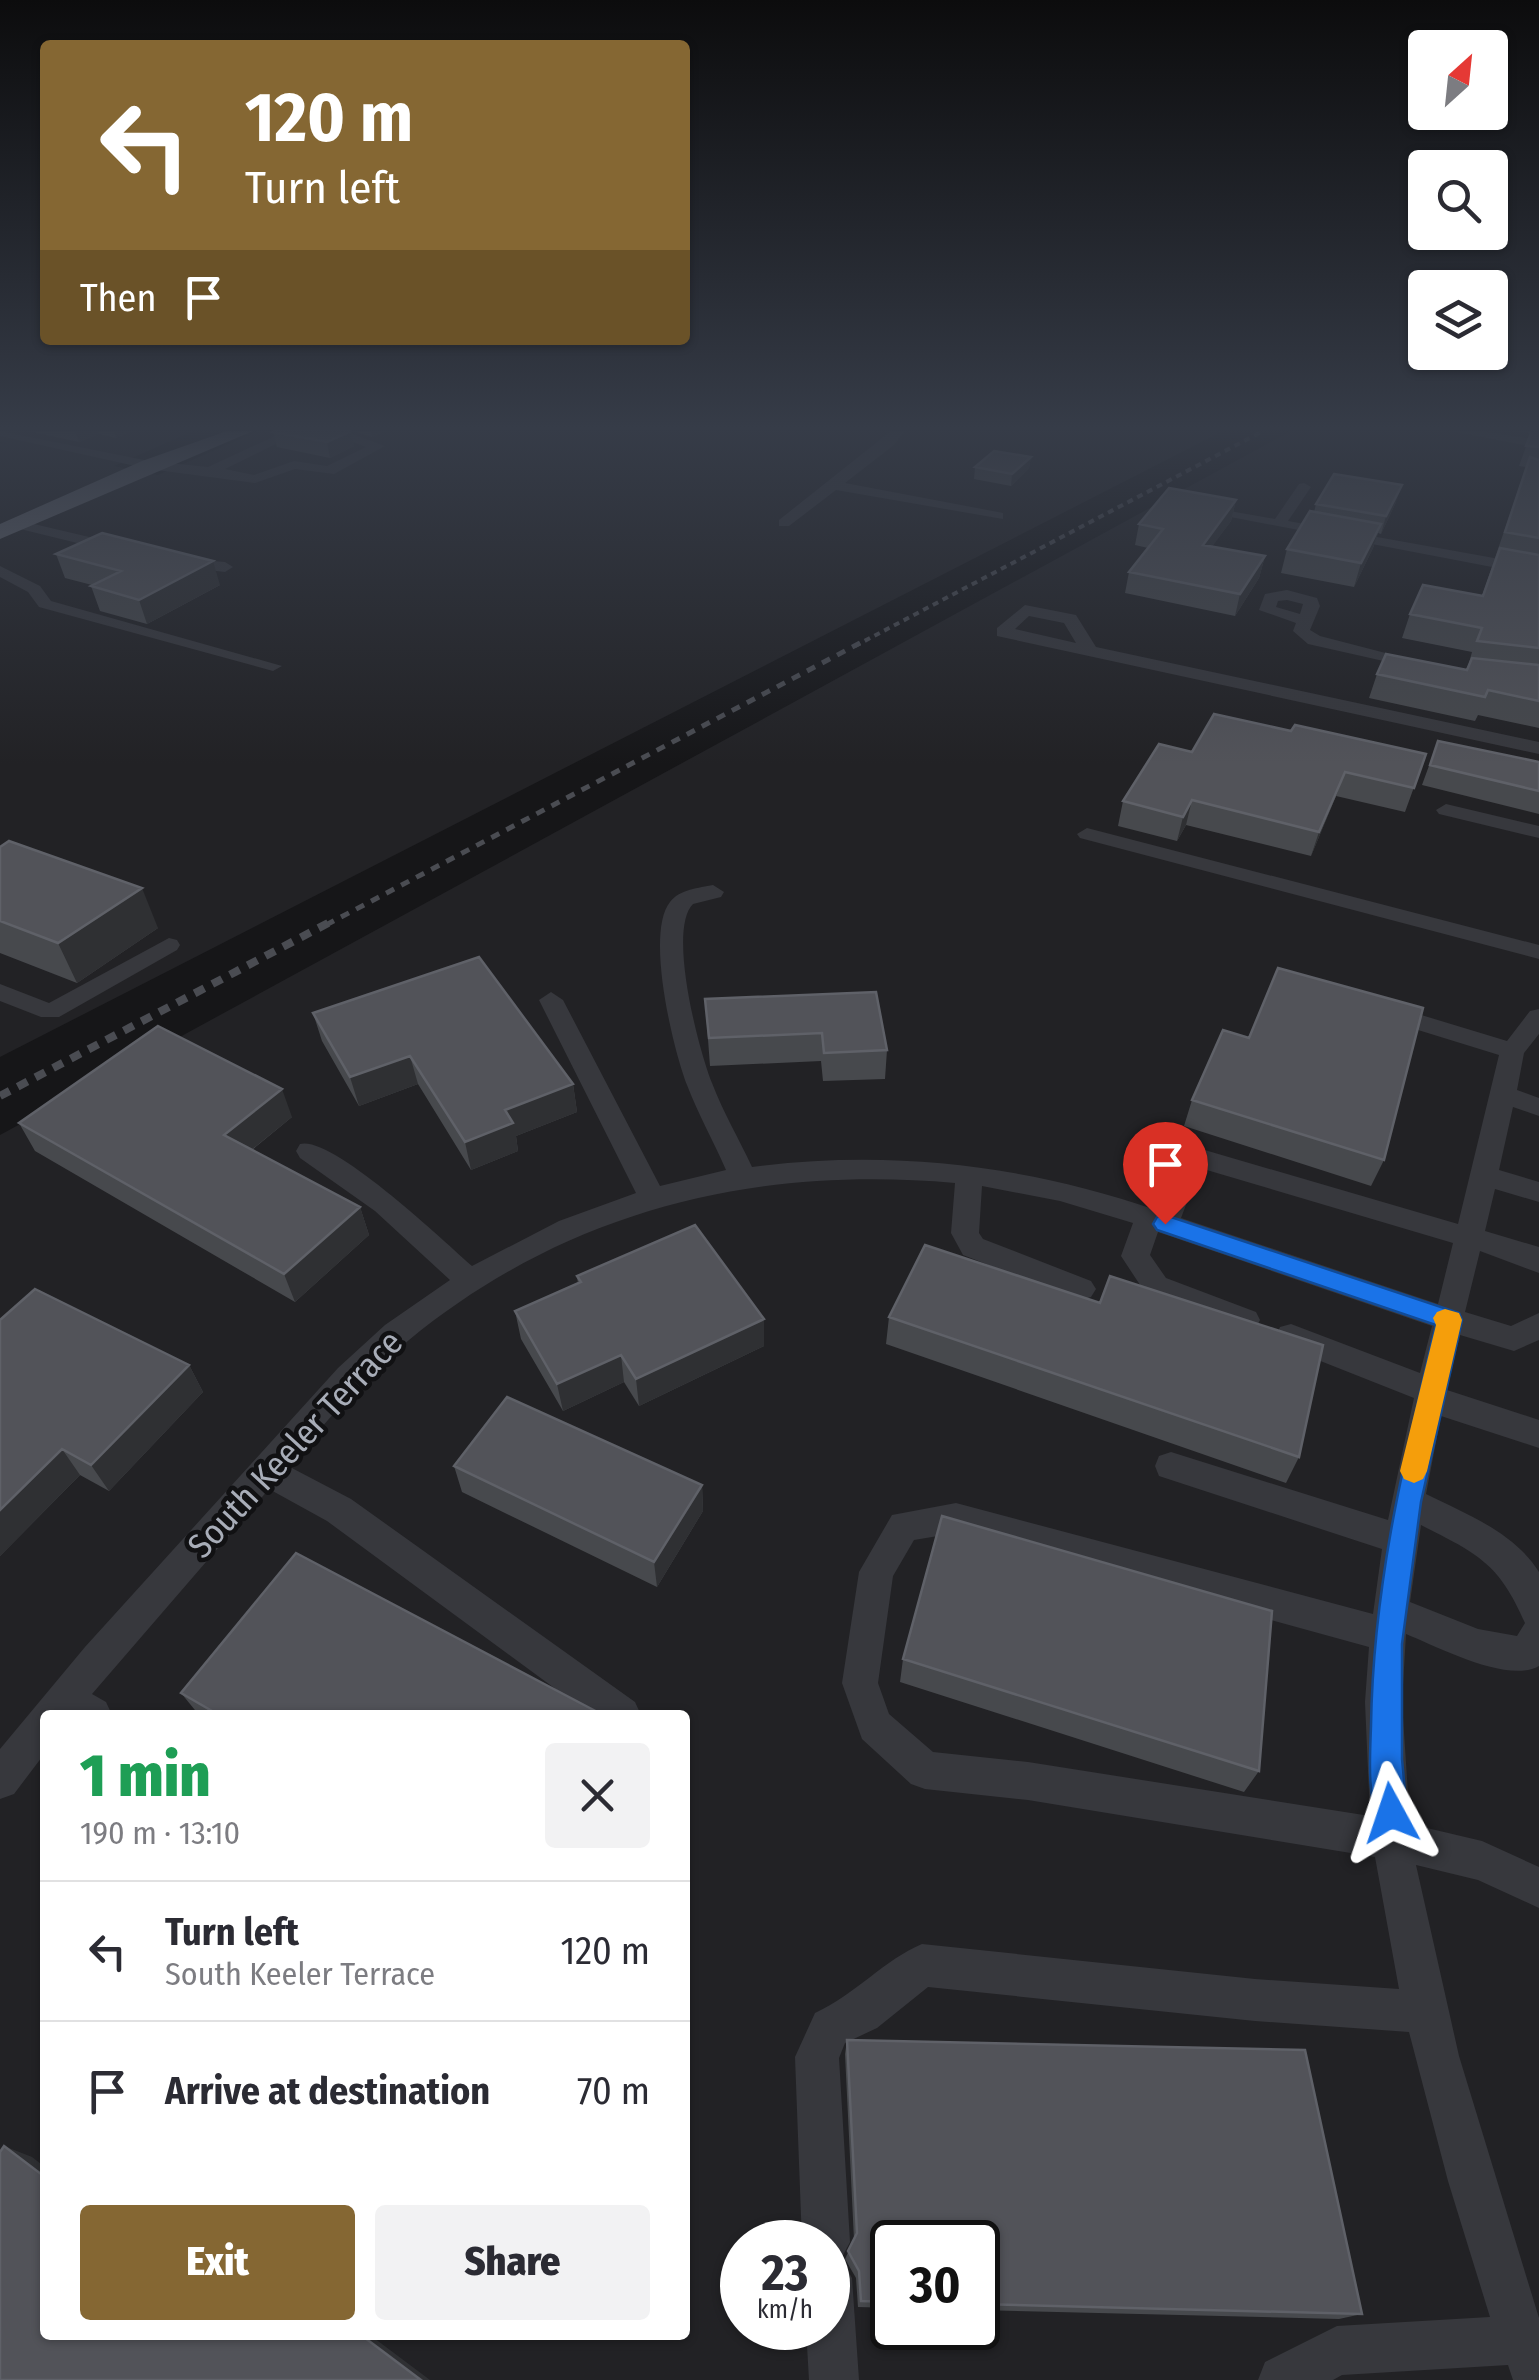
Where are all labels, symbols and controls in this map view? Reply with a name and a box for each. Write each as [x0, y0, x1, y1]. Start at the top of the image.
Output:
north arrow [1408, 30, 1508, 130]
map controls [1408, 30, 1508, 370]
text: 120 m [245, 76, 413, 160]
icon: left [80, 80, 210, 210]
button: search [1408, 150, 1508, 250]
text: Turn left [245, 161, 400, 215]
icon: arrive [176, 270, 231, 325]
button: layers [1408, 270, 1508, 370]
text: Then [80, 275, 156, 321]
pin [1123, 1122, 1208, 1225]
icon: arrive [1138, 1137, 1193, 1192]
street label: South Keeler Terrace [179, 1322, 411, 1566]
text: 1 min [80, 1740, 211, 1812]
button: close [545, 1743, 650, 1848]
position arrow [1339, 1761, 1443, 1865]
text: 190 m · 13:10 [80, 1814, 240, 1852]
text: Turn left [165, 1909, 299, 1955]
icon: left [80, 1924, 135, 1979]
text: 120 m [560, 1928, 650, 1974]
text: South Keeler Terrace [165, 1955, 435, 1993]
icon: arrive [80, 2064, 135, 2119]
text: Arrive at destination [165, 2068, 490, 2114]
text: 70 m [577, 2068, 650, 2114]
button: Exit [80, 2205, 355, 2320]
button: Share [375, 2205, 650, 2320]
speed limit sign: 30 [870, 2220, 1000, 2350]
text: 23 [762, 2243, 808, 2303]
text: km/h [757, 2295, 813, 2325]

